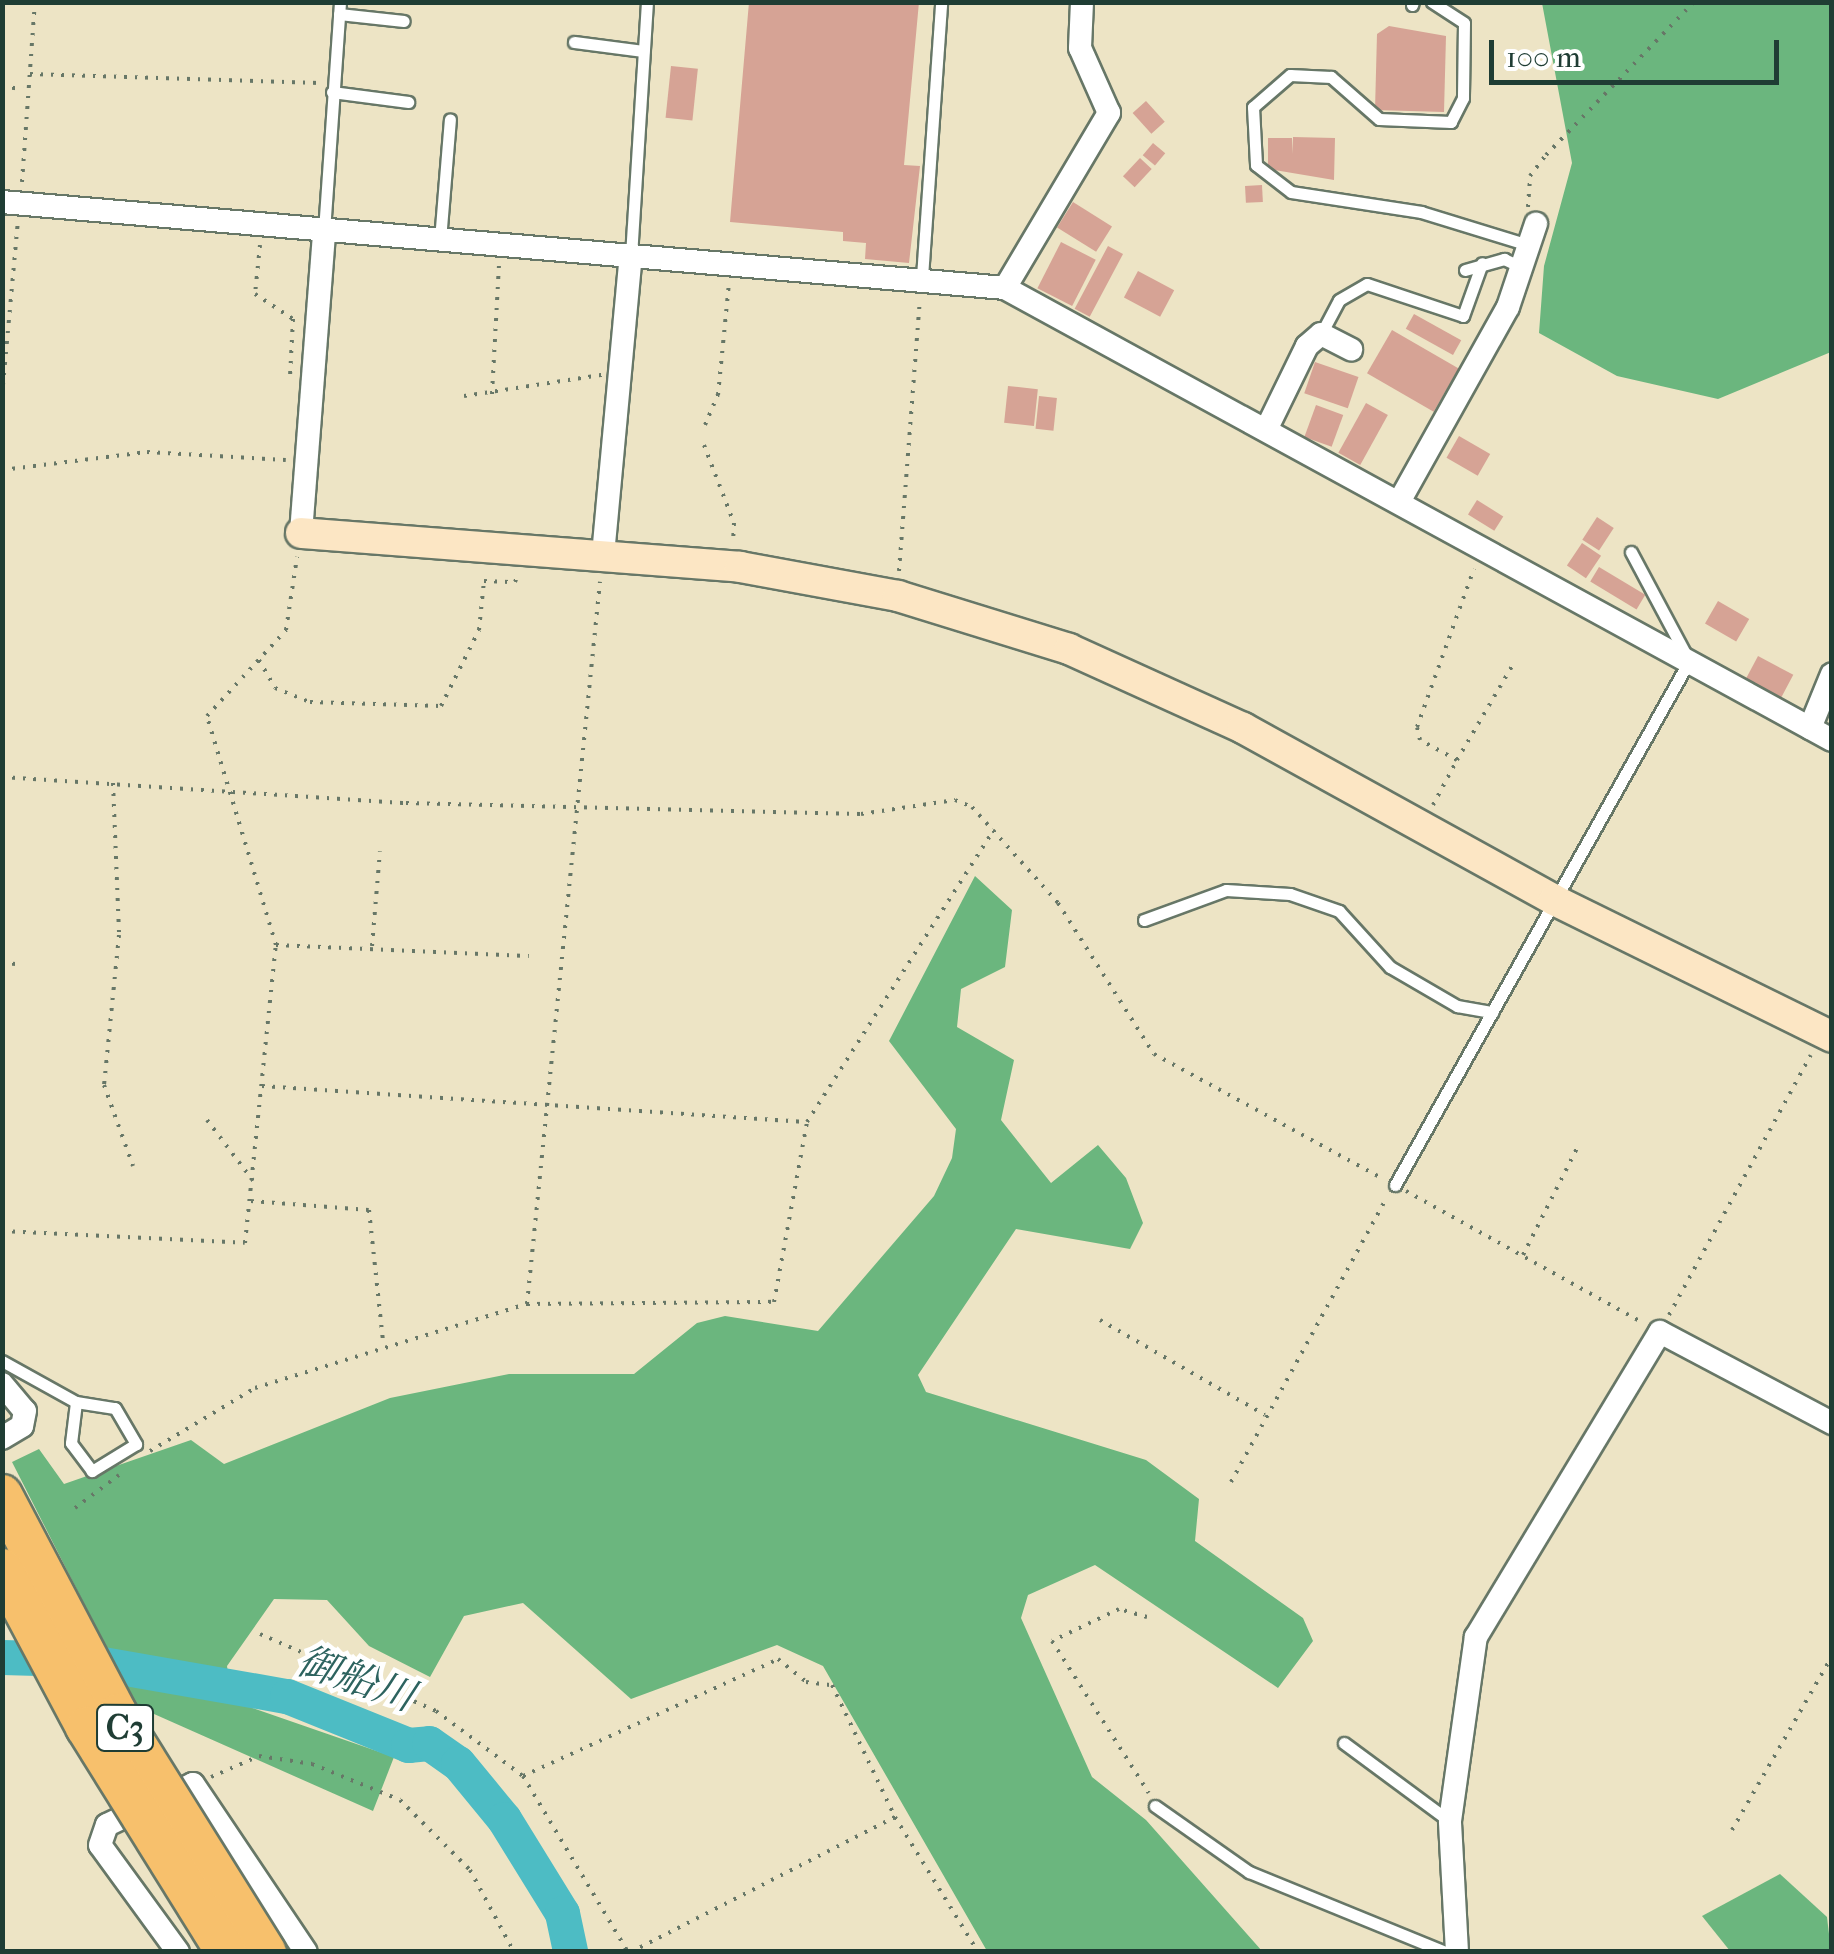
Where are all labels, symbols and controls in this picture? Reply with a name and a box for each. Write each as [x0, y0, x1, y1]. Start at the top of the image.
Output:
scale bar [1494, 20, 1784, 82]
text: 100 m [1506, 40, 1581, 75]
water label: 御船川 [291, 1637, 421, 1721]
road number: C3 [95, 1698, 155, 1758]

